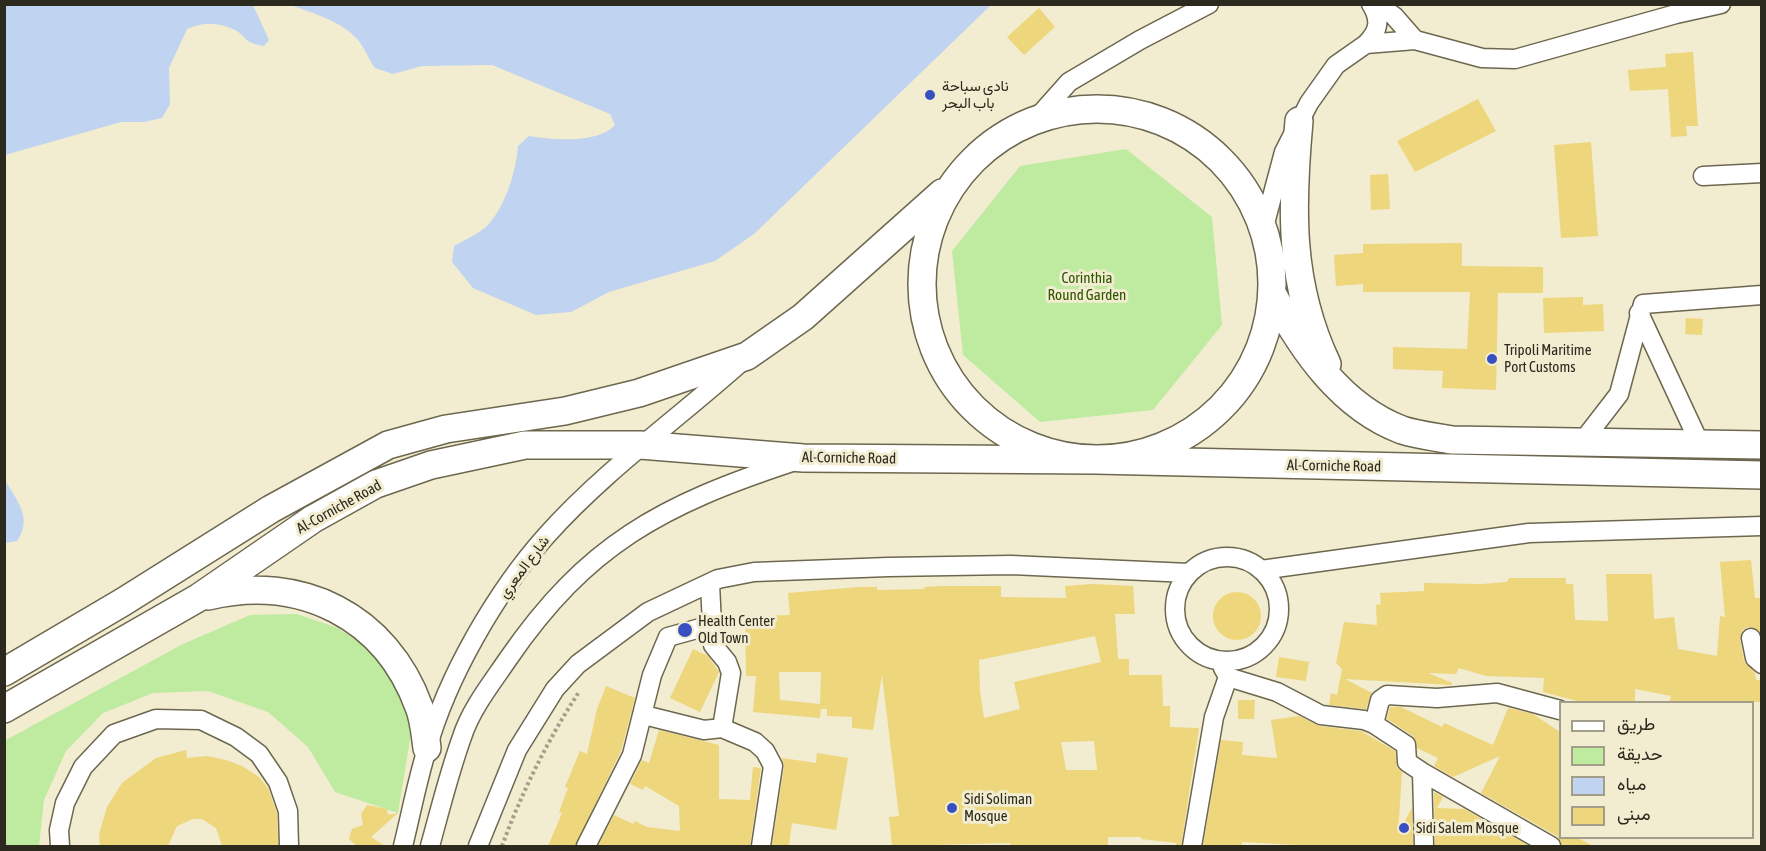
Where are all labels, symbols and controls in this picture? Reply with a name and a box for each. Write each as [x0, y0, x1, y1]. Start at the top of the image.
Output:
place label: نادي سباحة باب البحر [942, 77, 1009, 112]
marker: نادي سباحة باب البحر [923, 88, 937, 102]
park label: Corinthia Round Garden [1048, 269, 1126, 304]
place label: Tripoli Maritime Port Customs [1504, 341, 1591, 376]
marker: Tripoli Maritime Port Customs [1485, 352, 1499, 366]
street label: Al-Corniche Road [802, 448, 896, 468]
street label: Al-Corniche Road [1287, 456, 1381, 476]
street label: Al-Corniche Road [293, 476, 385, 538]
street label: شارع المعري [495, 532, 553, 602]
place label: Health Center Old Town [698, 612, 774, 647]
marker: Health Center Old Town [676, 621, 694, 639]
legend [1559, 701, 1754, 839]
text: طريق [1617, 713, 1655, 734]
text: حديقة [1617, 743, 1663, 764]
text: مياه [1617, 773, 1646, 794]
place label: Sidi Soliman Mosque [964, 790, 1032, 825]
marker: Sidi Soliman Mosque [945, 801, 959, 815]
text: مبنى [1617, 803, 1651, 824]
place label: Sidi Salem Mosque [1416, 819, 1519, 837]
marker: Sidi Salem Mosque [1397, 821, 1411, 835]

